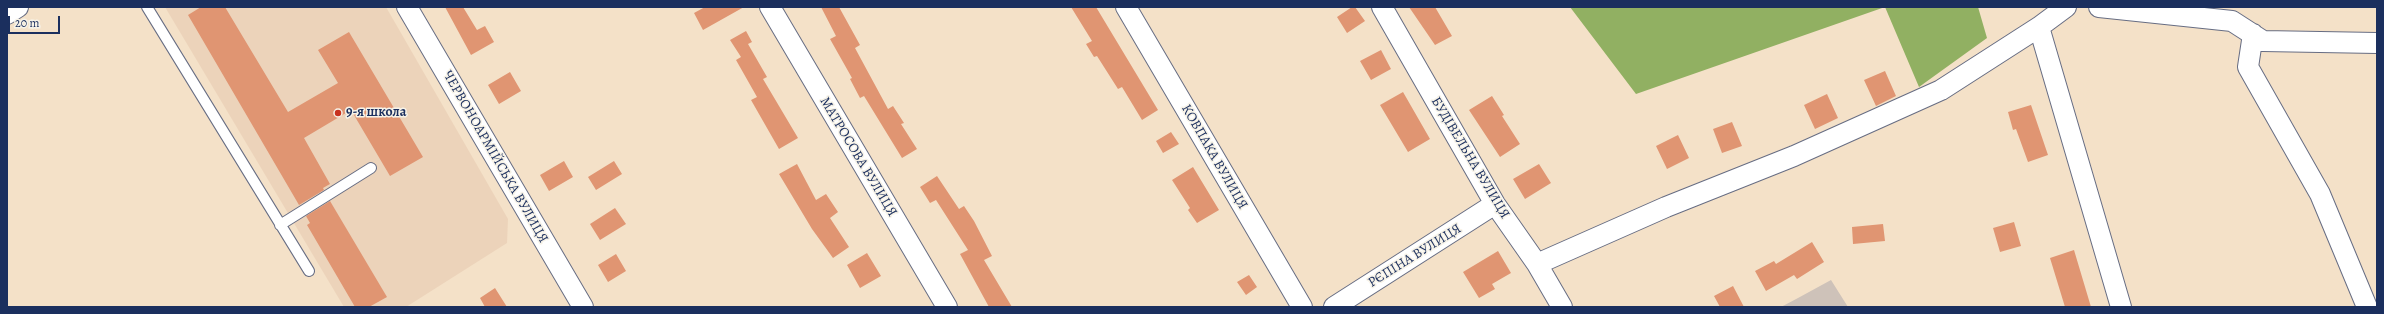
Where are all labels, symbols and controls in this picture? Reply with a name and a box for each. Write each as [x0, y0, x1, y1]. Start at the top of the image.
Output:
scale bar [10, 8, 62, 34]
text: 20 m [15, 15, 39, 31]
street label: ЧЕРВОНОАРМІЙСЬКА ВУЛИЦЯ [439, 68, 551, 246]
street label: МАТРОСОВА ВУЛИЦЯ [816, 94, 900, 220]
street label: БУДІВЕЛЬНА ВУЛИЦЯ [1427, 94, 1513, 222]
street label: КОВПАКА ВУЛИЦЯ [1177, 102, 1251, 212]
place label: 9-я школа [346, 105, 406, 121]
marker: 9-я школа [333, 108, 343, 118]
street label: РЄПІНА ВУЛИЦЯ [1365, 221, 1465, 291]

